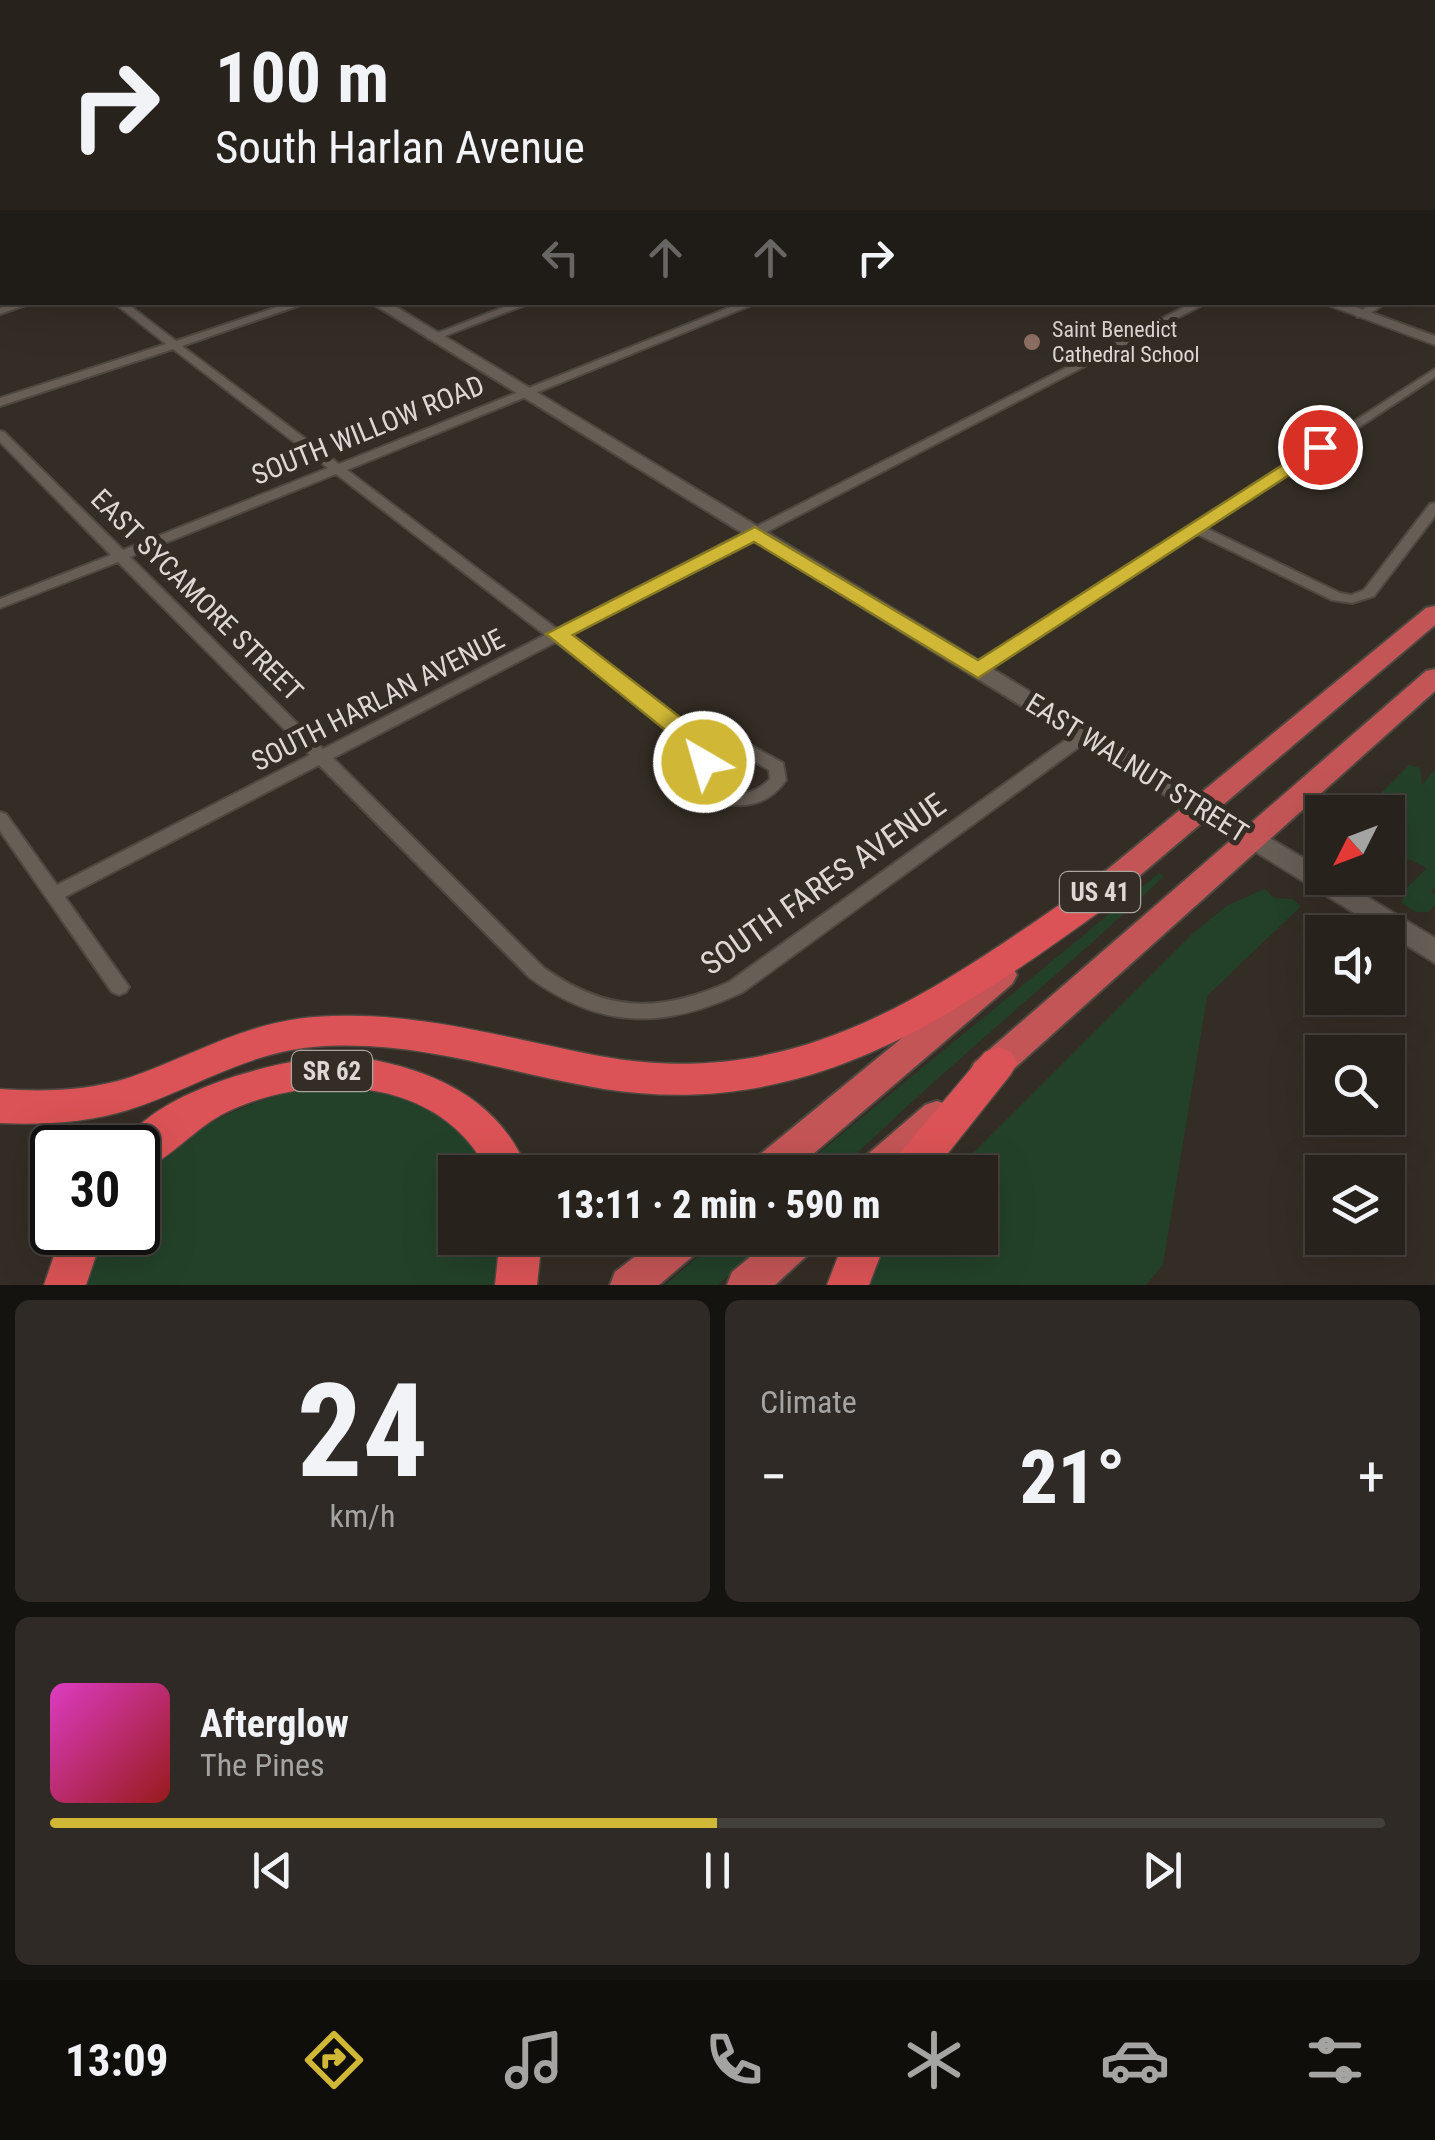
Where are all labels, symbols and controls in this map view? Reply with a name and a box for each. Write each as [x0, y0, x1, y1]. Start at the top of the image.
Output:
text: 100 m [215, 37, 389, 119]
icon: right [50, 40, 180, 170]
text: South Harlan Avenue [215, 121, 585, 174]
icon: left [533, 230, 588, 285]
icon: ahead [638, 230, 693, 285]
icon: ahead [743, 230, 798, 285]
icon: right [848, 230, 903, 285]
place label: Saint Benedict Cathedral School [1052, 317, 1200, 367]
marker: Saint Benedict Cathedral School [1021, 331, 1043, 353]
street label: SOUTH WILLOW ROAD [247, 368, 489, 492]
pin [1278, 405, 1363, 490]
icon: arrive [1293, 420, 1348, 475]
street label: EAST SYCAMORE STREET [84, 482, 310, 708]
street label: SOUTH HARLAN AVENUE [246, 622, 510, 778]
street label: EAST WALNUT STREET [1020, 686, 1254, 850]
position arrow [652, 710, 756, 814]
street label: SOUTH FARES AVENUE [693, 785, 953, 983]
north arrow [1305, 795, 1405, 895]
map controls [1305, 795, 1405, 1255]
road number: US 41 [1060, 872, 1140, 912]
button: sound [1305, 915, 1405, 1015]
button: search [1305, 1035, 1405, 1135]
road number: SR 62 [292, 1051, 372, 1091]
speed limit sign: 30 [30, 1125, 160, 1255]
button: layers [1305, 1155, 1405, 1255]
text: 13:11 · 2 min · 590 m [556, 1183, 880, 1227]
text: 24 [297, 1355, 428, 1508]
text: Climate [760, 1383, 857, 1421]
text: 21° [1020, 1433, 1125, 1521]
text: − [760, 1445, 788, 1509]
text: + [1358, 1445, 1385, 1509]
text: km/h [330, 1497, 395, 1535]
text: Afterglow [200, 1702, 349, 1746]
text: The Pines [200, 1746, 325, 1784]
icon: previous [245, 1843, 300, 1898]
icon: pause [690, 1843, 745, 1898]
icon: next [1135, 1843, 1190, 1898]
icon: directions [299, 2025, 369, 2095]
icon: music [499, 2025, 569, 2095]
icon: phone [699, 2025, 769, 2095]
icon: climate [899, 2025, 969, 2095]
icon: car [1100, 2025, 1170, 2095]
icon: filters [1300, 2025, 1370, 2095]
text: 13:09 [65, 2034, 168, 2087]

